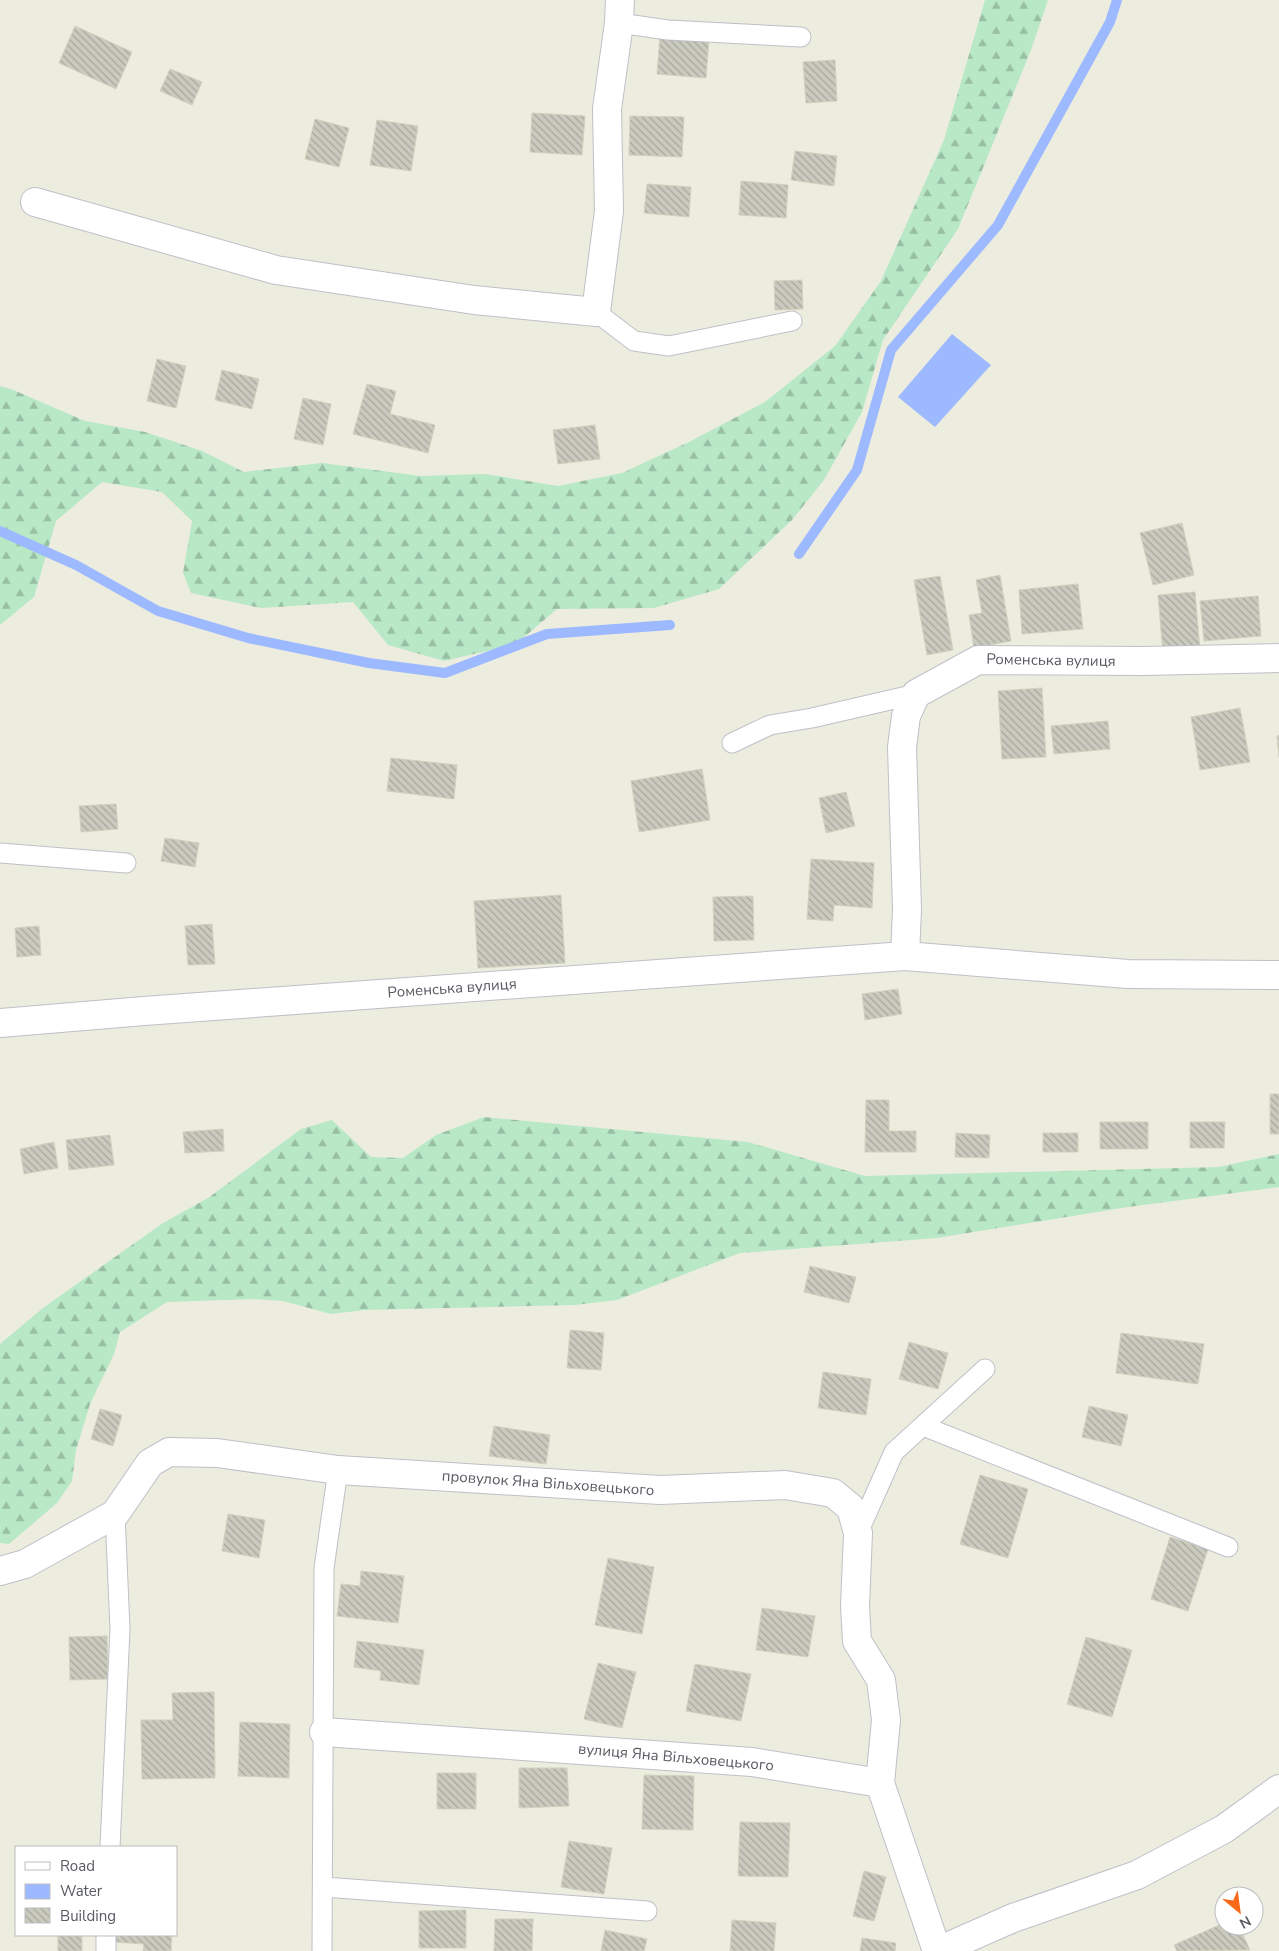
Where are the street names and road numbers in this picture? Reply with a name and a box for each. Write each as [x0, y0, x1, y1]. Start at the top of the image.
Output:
street label: Роменська вулиця [986, 649, 1116, 671]
street label: Роменська вулиця [387, 974, 517, 1002]
street label: провулок Яна Вільховецького [441, 1466, 655, 1500]
street label: вулиця Яна Вільховецького [577, 1738, 775, 1776]

